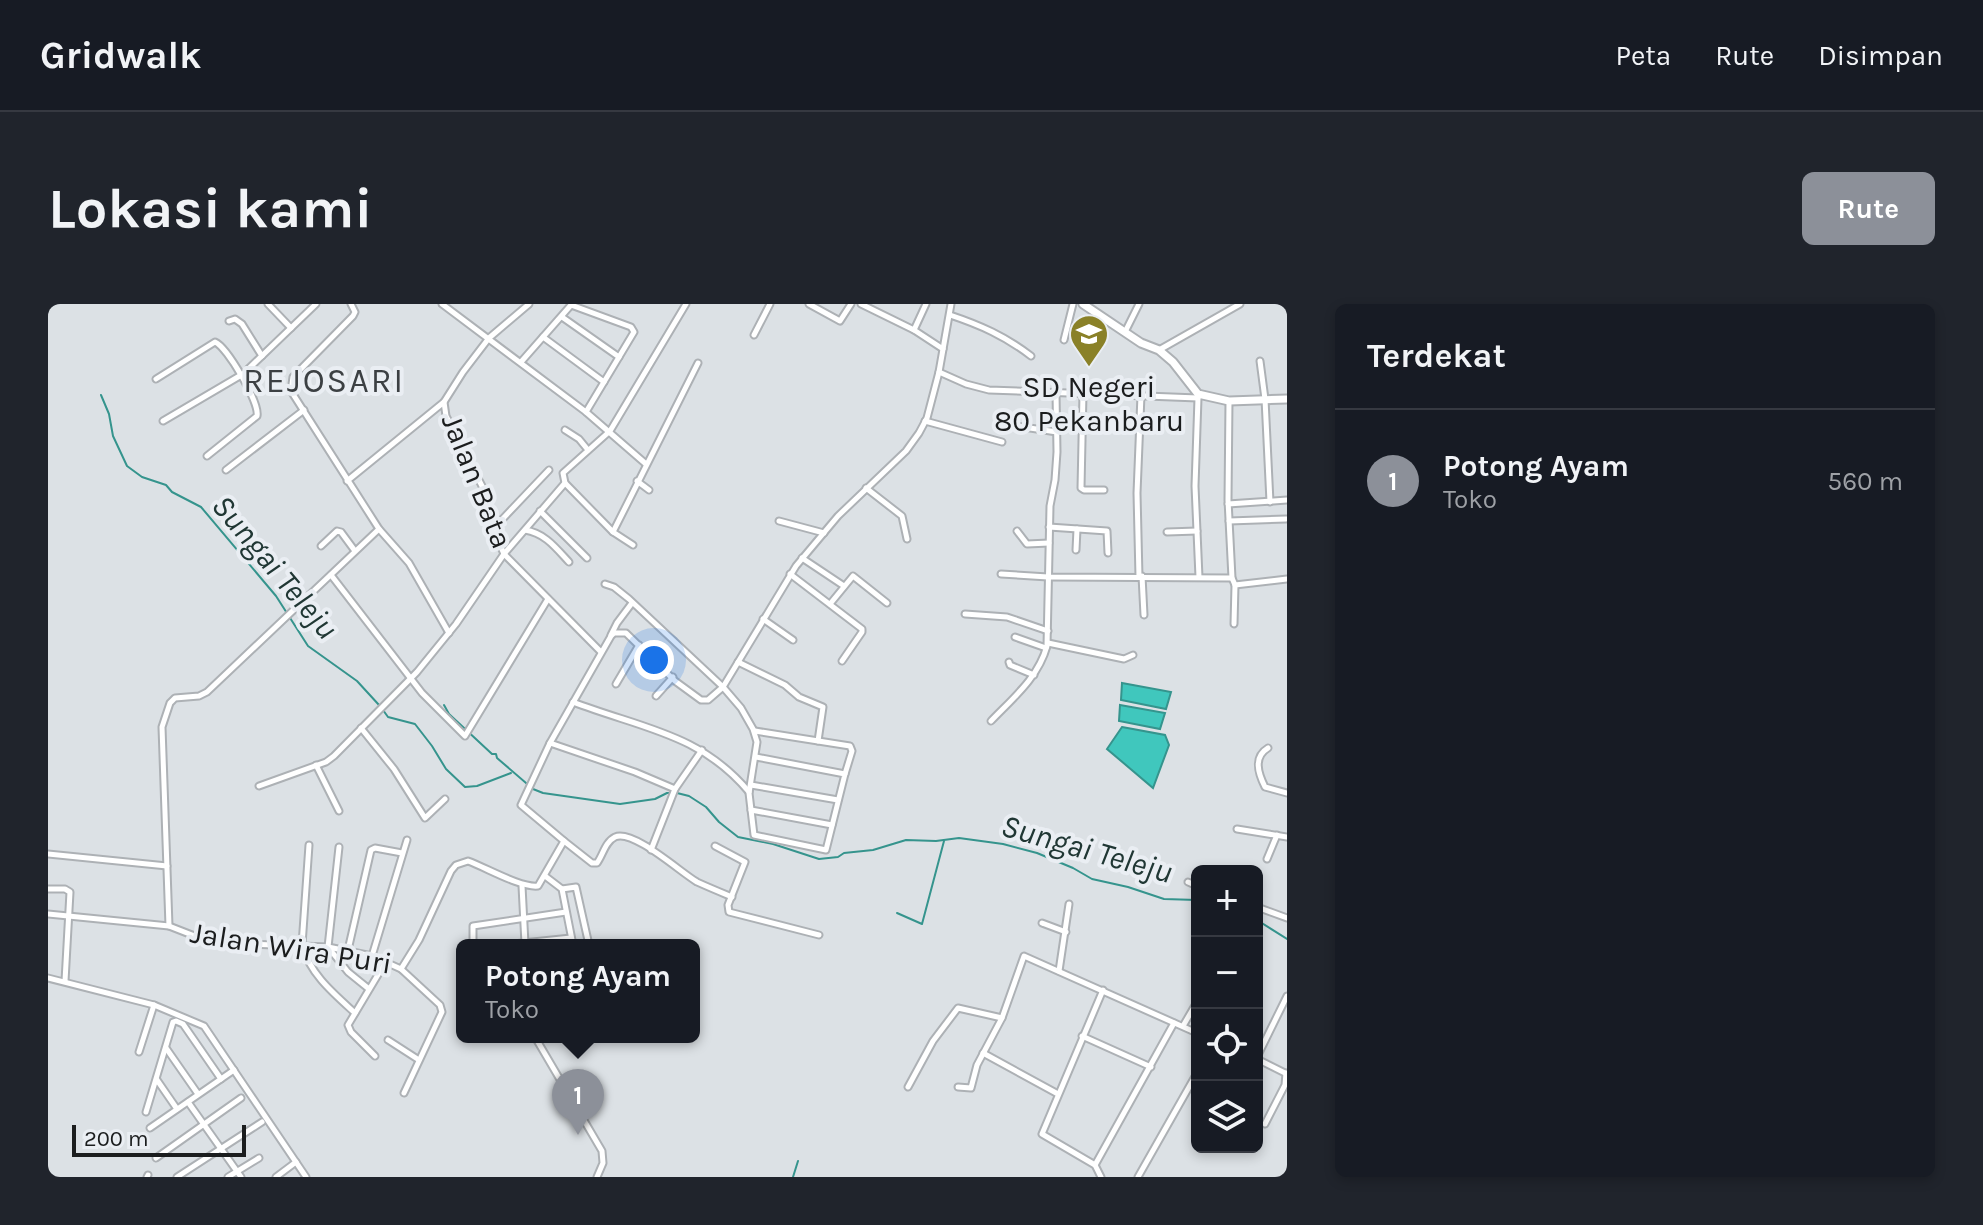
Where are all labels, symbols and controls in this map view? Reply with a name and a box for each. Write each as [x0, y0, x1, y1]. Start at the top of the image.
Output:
text: Gridwalk [40, 33, 202, 78]
text: Peta [1615, 39, 1671, 72]
text: Rute [1715, 39, 1774, 72]
text: Disimpan [1818, 39, 1943, 72]
button: Rute [1802, 172, 1935, 245]
text: Lokasi kami [48, 176, 373, 241]
school or university icon: SD Negeri 80 Pekanbaru [1068, 313, 1110, 368]
text: Terdekat [1367, 336, 1506, 376]
district label: REJOSARI [243, 361, 405, 401]
place label: SD Negeri 80 Pekanbaru [994, 369, 1184, 439]
street label: Jalan Bata [434, 409, 520, 553]
text: Potong Ayam [1443, 448, 1629, 484]
text: 1 [1388, 466, 1398, 497]
text: 560 m [1828, 466, 1903, 497]
text: Toko [1443, 484, 1497, 515]
water label: Sungai Teleju [204, 487, 346, 647]
your location [634, 640, 674, 680]
water label: Sungai Teleju [997, 807, 1177, 891]
map controls [1191, 865, 1263, 1153]
button: + [1191, 865, 1263, 937]
street label: Jalan Wira Puri [188, 914, 394, 982]
button: − [1191, 937, 1263, 1009]
popup [456, 939, 700, 1043]
text: Potong Ayam [485, 958, 671, 994]
text: Toko [485, 994, 539, 1025]
button: locate [1191, 1009, 1263, 1081]
pin: 1 [552, 1069, 604, 1135]
button: layers [1191, 1081, 1263, 1153]
scale bar [72, 1121, 246, 1157]
text: 200 m [84, 1126, 149, 1152]

